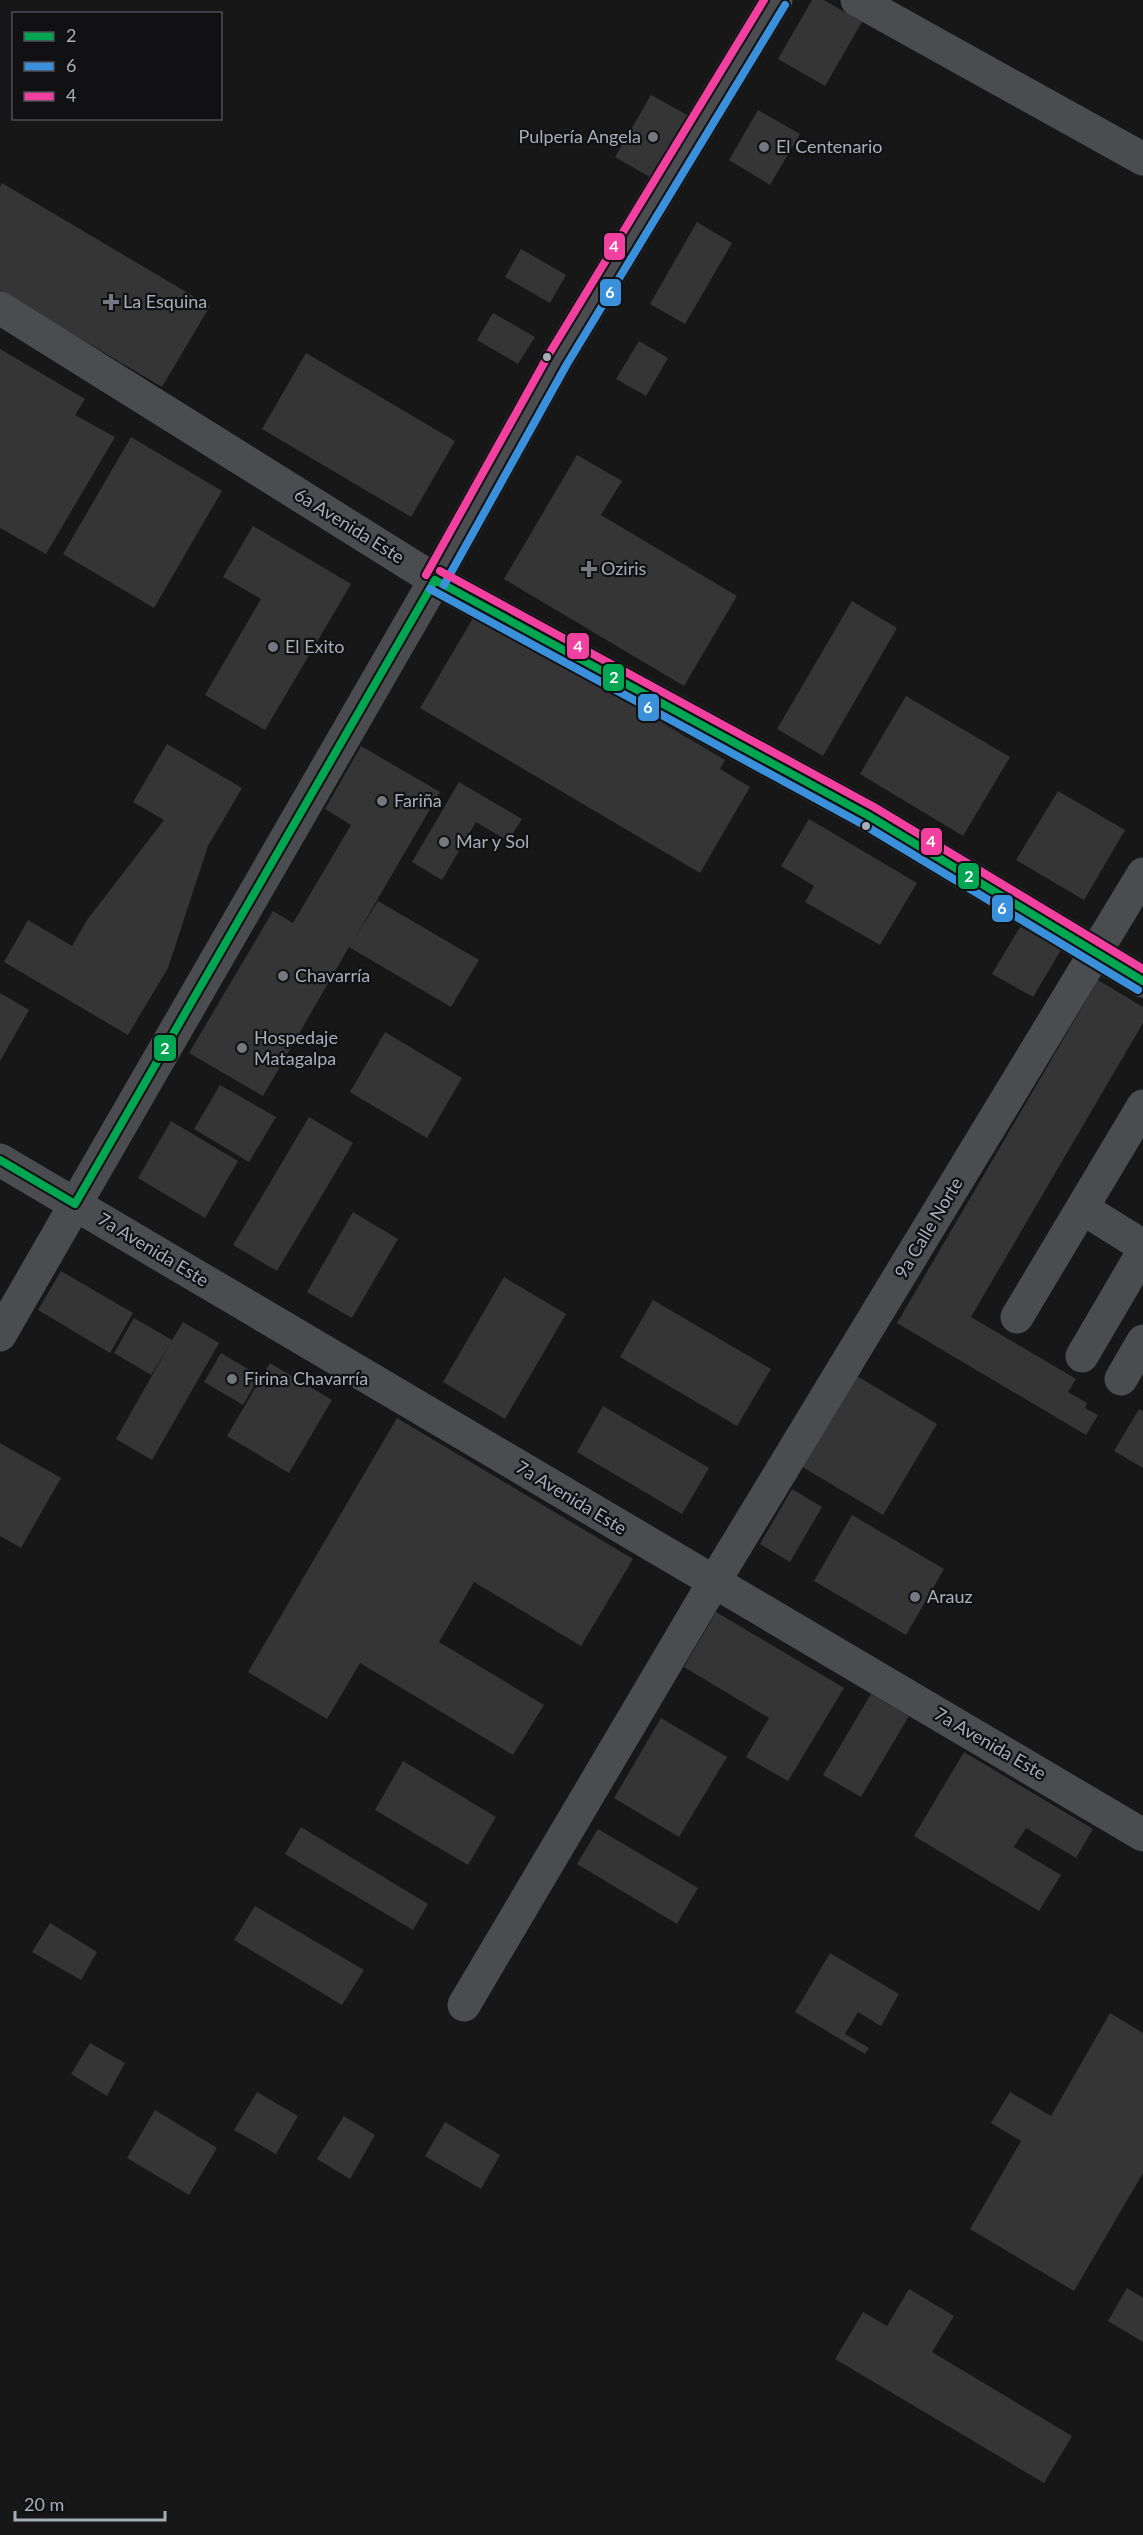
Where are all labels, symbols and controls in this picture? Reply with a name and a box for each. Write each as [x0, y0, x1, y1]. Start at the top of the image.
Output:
legend [12, 12, 222, 120]
text: 2 [66, 24, 76, 46]
text: 6 [66, 54, 76, 76]
text: 4 [66, 84, 76, 106]
place label: Pulpería Angela [518, 125, 641, 147]
marker: Pulpería Angela [646, 130, 660, 144]
place label: El Centenario [776, 135, 882, 157]
marker: El Centenario [757, 140, 771, 154]
line badge: 4 [603, 232, 626, 261]
text: 4 [609, 236, 619, 255]
line badge: 6 [599, 278, 622, 307]
text: 6 [605, 282, 615, 301]
place label: La Esquina [123, 290, 207, 312]
marker: La Esquina [104, 295, 118, 309]
unlabelled marker [541, 351, 553, 363]
street label: 6a Avenida Este [291, 483, 409, 568]
place label: Oziris [601, 557, 647, 579]
marker: Oziris [582, 562, 596, 576]
line badge: 4 [566, 632, 590, 660]
place label: El Exito [285, 635, 344, 657]
text: 4 [573, 636, 583, 655]
marker: El Exito [266, 640, 280, 654]
line badge: 2 [602, 663, 625, 692]
text: 2 [609, 667, 619, 686]
line badge: 6 [637, 693, 660, 722]
text: 6 [643, 697, 653, 716]
place label: Fariña [394, 789, 442, 811]
marker: Fariña [375, 794, 389, 808]
unlabelled marker [860, 820, 872, 832]
line badge: 4 [920, 827, 943, 856]
place label: Mar y Sol [456, 830, 529, 852]
text: 4 [926, 831, 936, 850]
marker: Mar y Sol [437, 835, 451, 849]
line badge: 2 [957, 862, 980, 890]
text: 2 [964, 866, 974, 885]
line badge: 6 [991, 894, 1014, 923]
text: 6 [997, 898, 1007, 917]
place label: Chavarría [295, 964, 370, 986]
marker: Chavarría [276, 969, 290, 983]
place label: Hospedaje Matagalpa [254, 1026, 338, 1069]
line badge: 2 [153, 1034, 177, 1062]
text: 2 [160, 1038, 170, 1057]
marker: Hospedaje Matagalpa [235, 1041, 249, 1055]
street label: 9a Calle Norte [889, 1173, 967, 1282]
street label: 7a Avenida Este [94, 1207, 213, 1291]
place label: Firina Chavarría [244, 1367, 368, 1389]
marker: Firina Chavarría [225, 1372, 239, 1386]
street label: 7a Avenida Este [512, 1455, 631, 1539]
place label: Arauz [927, 1585, 973, 1607]
marker: Arauz [908, 1590, 922, 1604]
street label: 7a Avenida Este [931, 1702, 1050, 1784]
scale bar [15, 2484, 165, 2522]
text: 20 m [24, 2493, 64, 2515]

